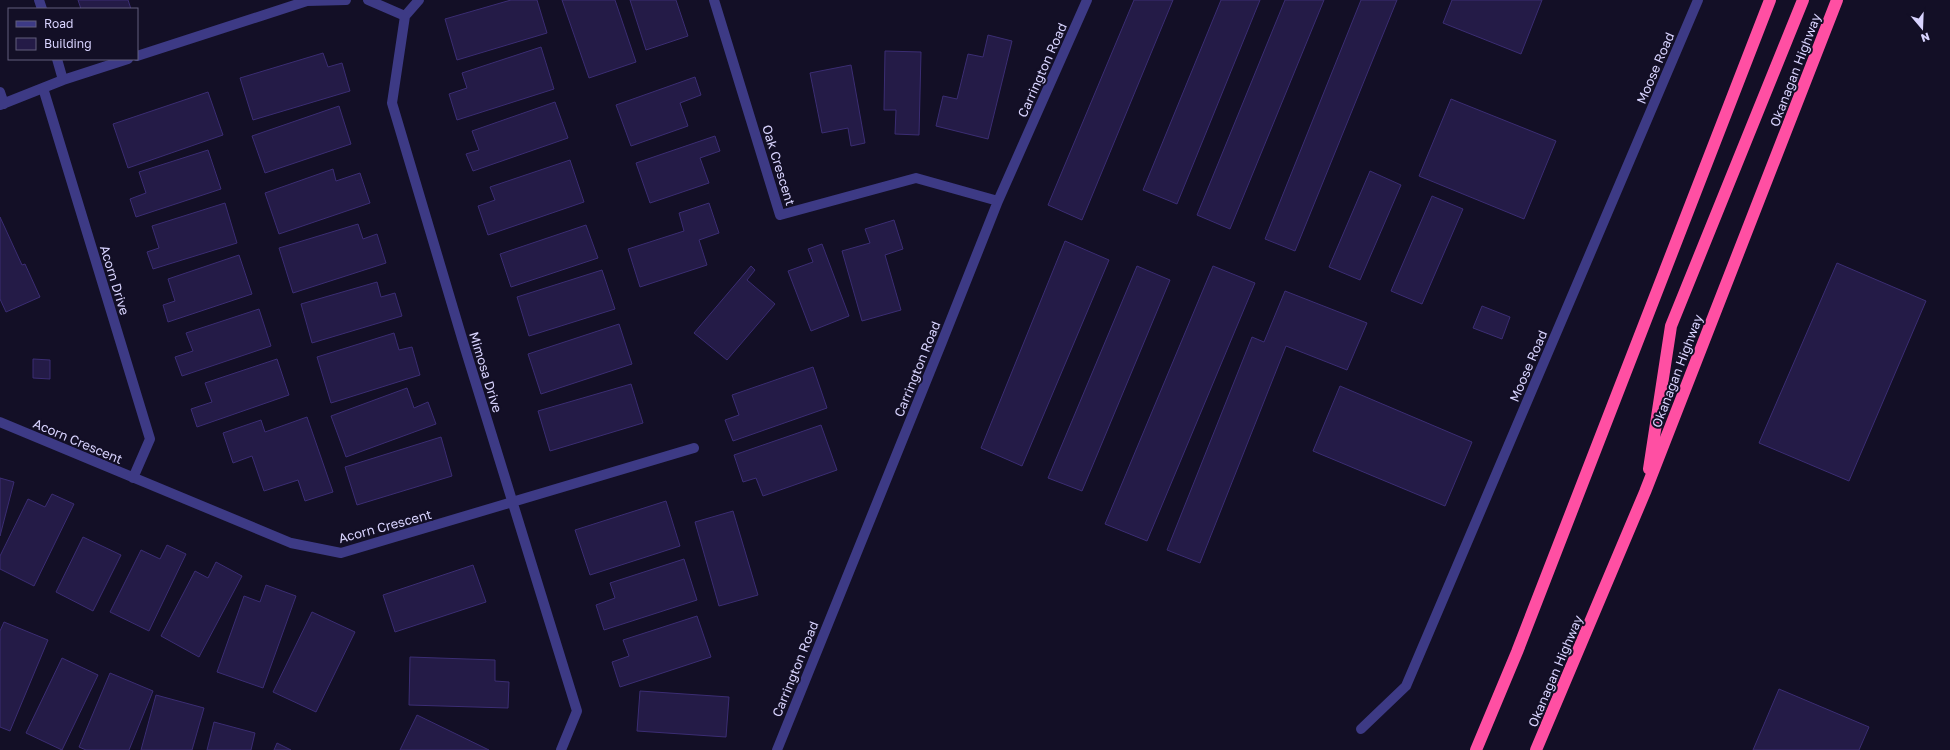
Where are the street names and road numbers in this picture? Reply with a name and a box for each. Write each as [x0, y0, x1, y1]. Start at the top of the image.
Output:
street label: Okanagan Highway [1766, 10, 1824, 129]
street label: Carrington Road [1014, 20, 1070, 120]
street label: Moose Road [1633, 30, 1677, 106]
street label: Oak Crescent [759, 123, 799, 207]
street label: Acorn Drive [97, 243, 133, 317]
street label: Okanagan Highway [1648, 311, 1706, 430]
street label: Carrington Road [890, 319, 944, 419]
street label: Moose Road [1506, 328, 1550, 404]
street label: Mimosa Drive [466, 330, 506, 414]
street label: Acorn Crescent [31, 415, 125, 467]
street label: Acorn Crescent [337, 506, 433, 546]
street label: Okanagan Highway [1524, 612, 1586, 729]
street label: Carrington Road [768, 619, 822, 719]

